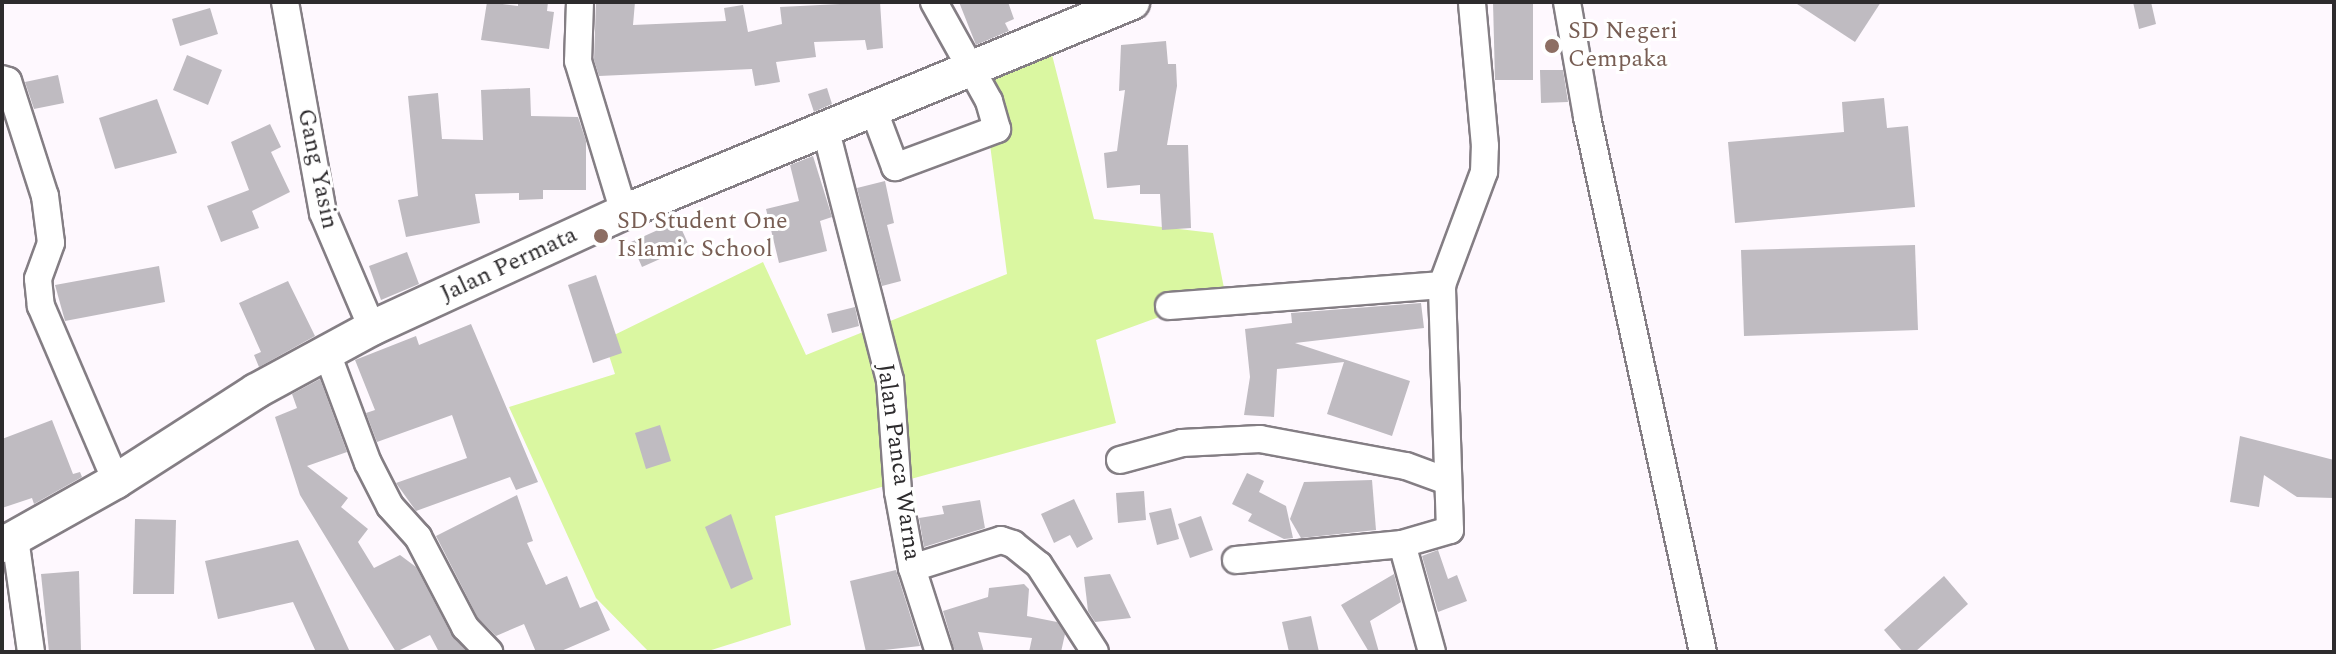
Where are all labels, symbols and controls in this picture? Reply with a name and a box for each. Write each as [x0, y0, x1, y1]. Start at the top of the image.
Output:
place label: SD Negeri Cempaka [1568, 18, 1678, 74]
marker: SD Negeri Cempaka [1543, 37, 1561, 55]
street label: Gang Yasin [290, 106, 344, 232]
place label: SD Student One Islamic School [617, 208, 788, 264]
street label: Jalan Permata [436, 221, 582, 309]
marker: SD Student One Islamic School [592, 227, 610, 245]
street label: Jalan Panca Warna [870, 362, 926, 562]

